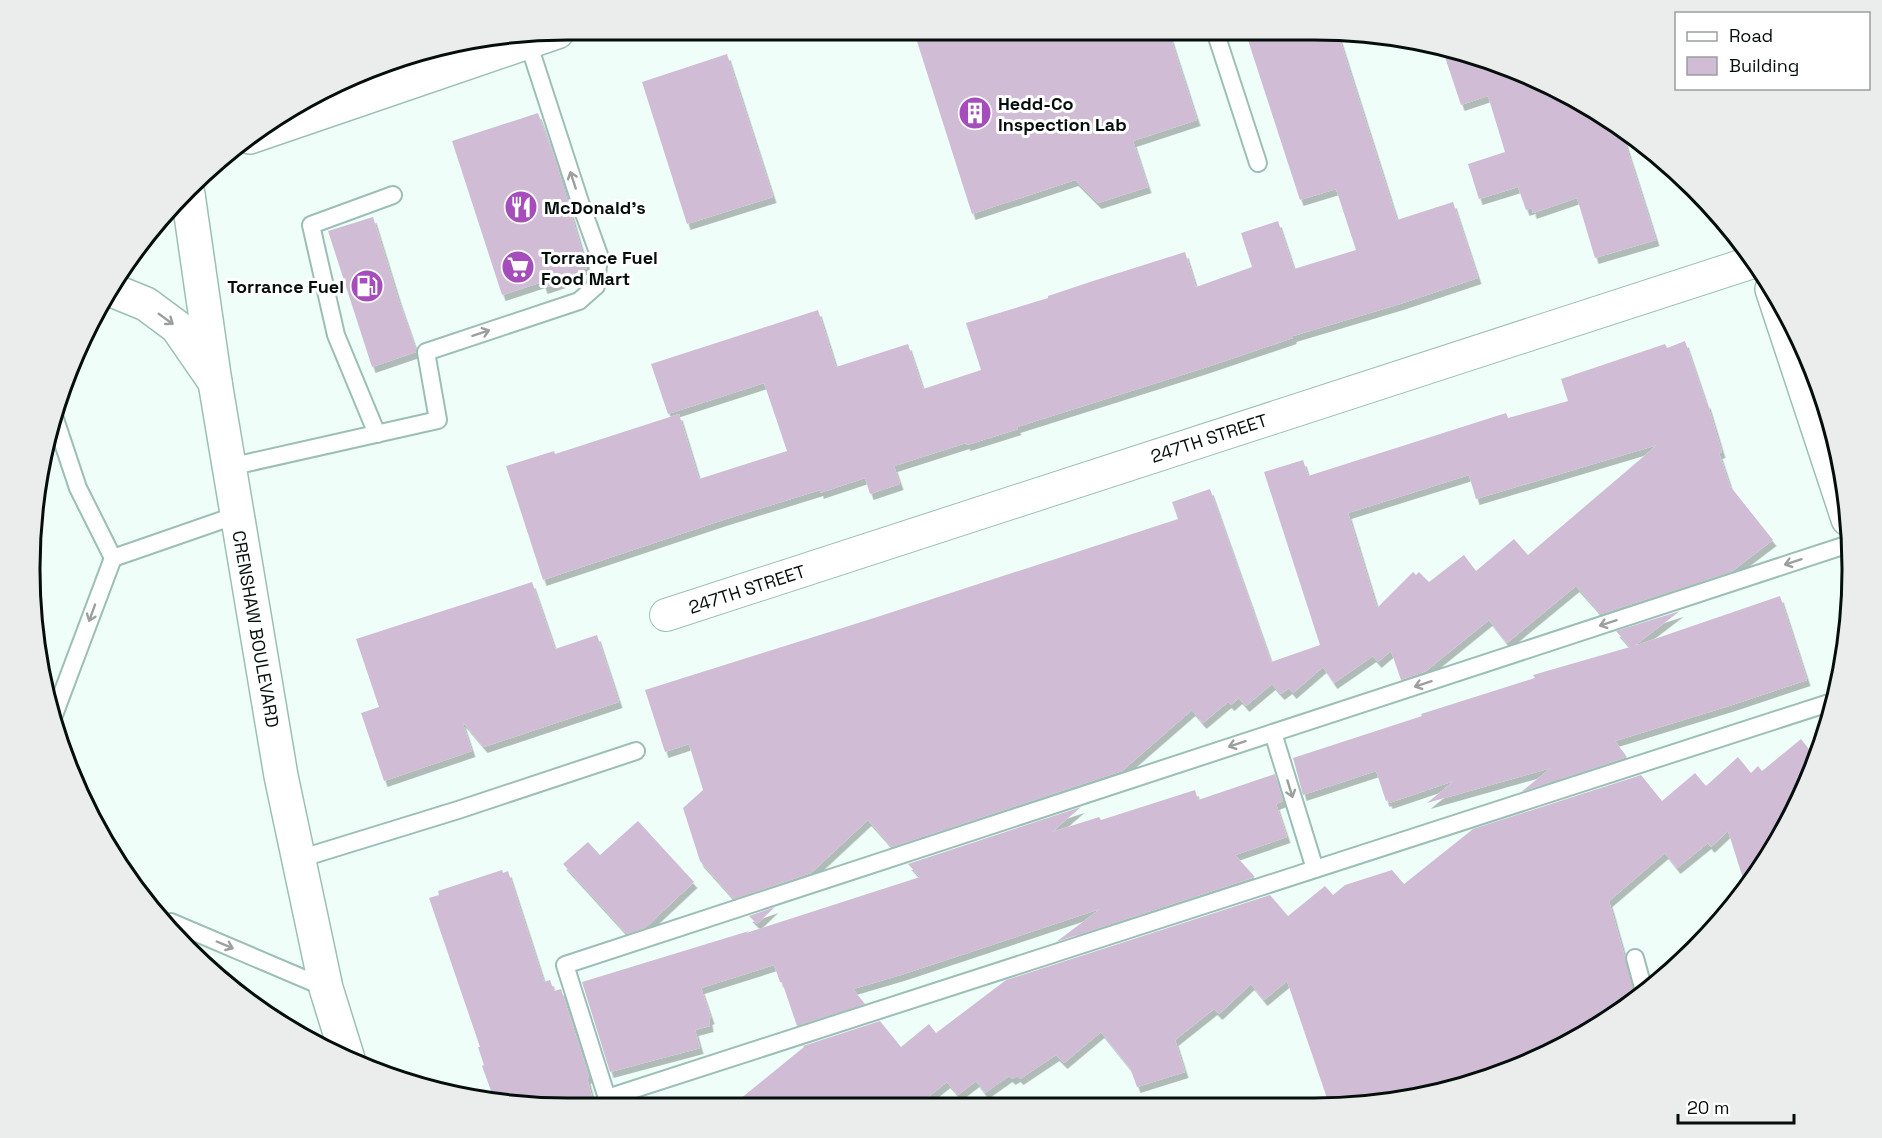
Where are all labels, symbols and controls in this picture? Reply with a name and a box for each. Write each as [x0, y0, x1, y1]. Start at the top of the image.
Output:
legend [1675, 12, 1870, 90]
text: Road [1729, 24, 1773, 47]
text: Building [1729, 54, 1799, 77]
place label: Hedd-Co Inspection Lab [998, 92, 1127, 136]
building icon: Hedd-Co Inspection Lab [957, 95, 993, 131]
one-way arrow [566, 171, 577, 190]
restaurant icon: McDonald's [503, 189, 539, 225]
place label: McDonald's [544, 196, 646, 219]
place label: Torrance Fuel Food Mart [541, 246, 658, 290]
supermarket icon: Torrance Fuel Food Mart [500, 249, 536, 285]
fuel station icon: Torrance Fuel [349, 268, 385, 304]
place label: Torrance Fuel [227, 275, 344, 298]
one-way arrow [157, 312, 173, 325]
one-way arrow [471, 327, 490, 338]
street label: 247TH STREET [1148, 408, 1271, 468]
street label: CRENSHAW BOULEVARD [227, 529, 285, 729]
one-way arrow [1784, 558, 1803, 569]
street label: 247TH STREET [686, 559, 809, 619]
one-way arrow [86, 603, 97, 621]
one-way arrow [1599, 618, 1618, 629]
one-way arrow [1414, 679, 1433, 690]
one-way arrow [1228, 740, 1247, 751]
one-way arrow [1285, 779, 1296, 798]
one-way arrow [215, 940, 233, 951]
scale bar [1678, 1087, 1794, 1125]
text: 20 m [1687, 1096, 1730, 1119]

